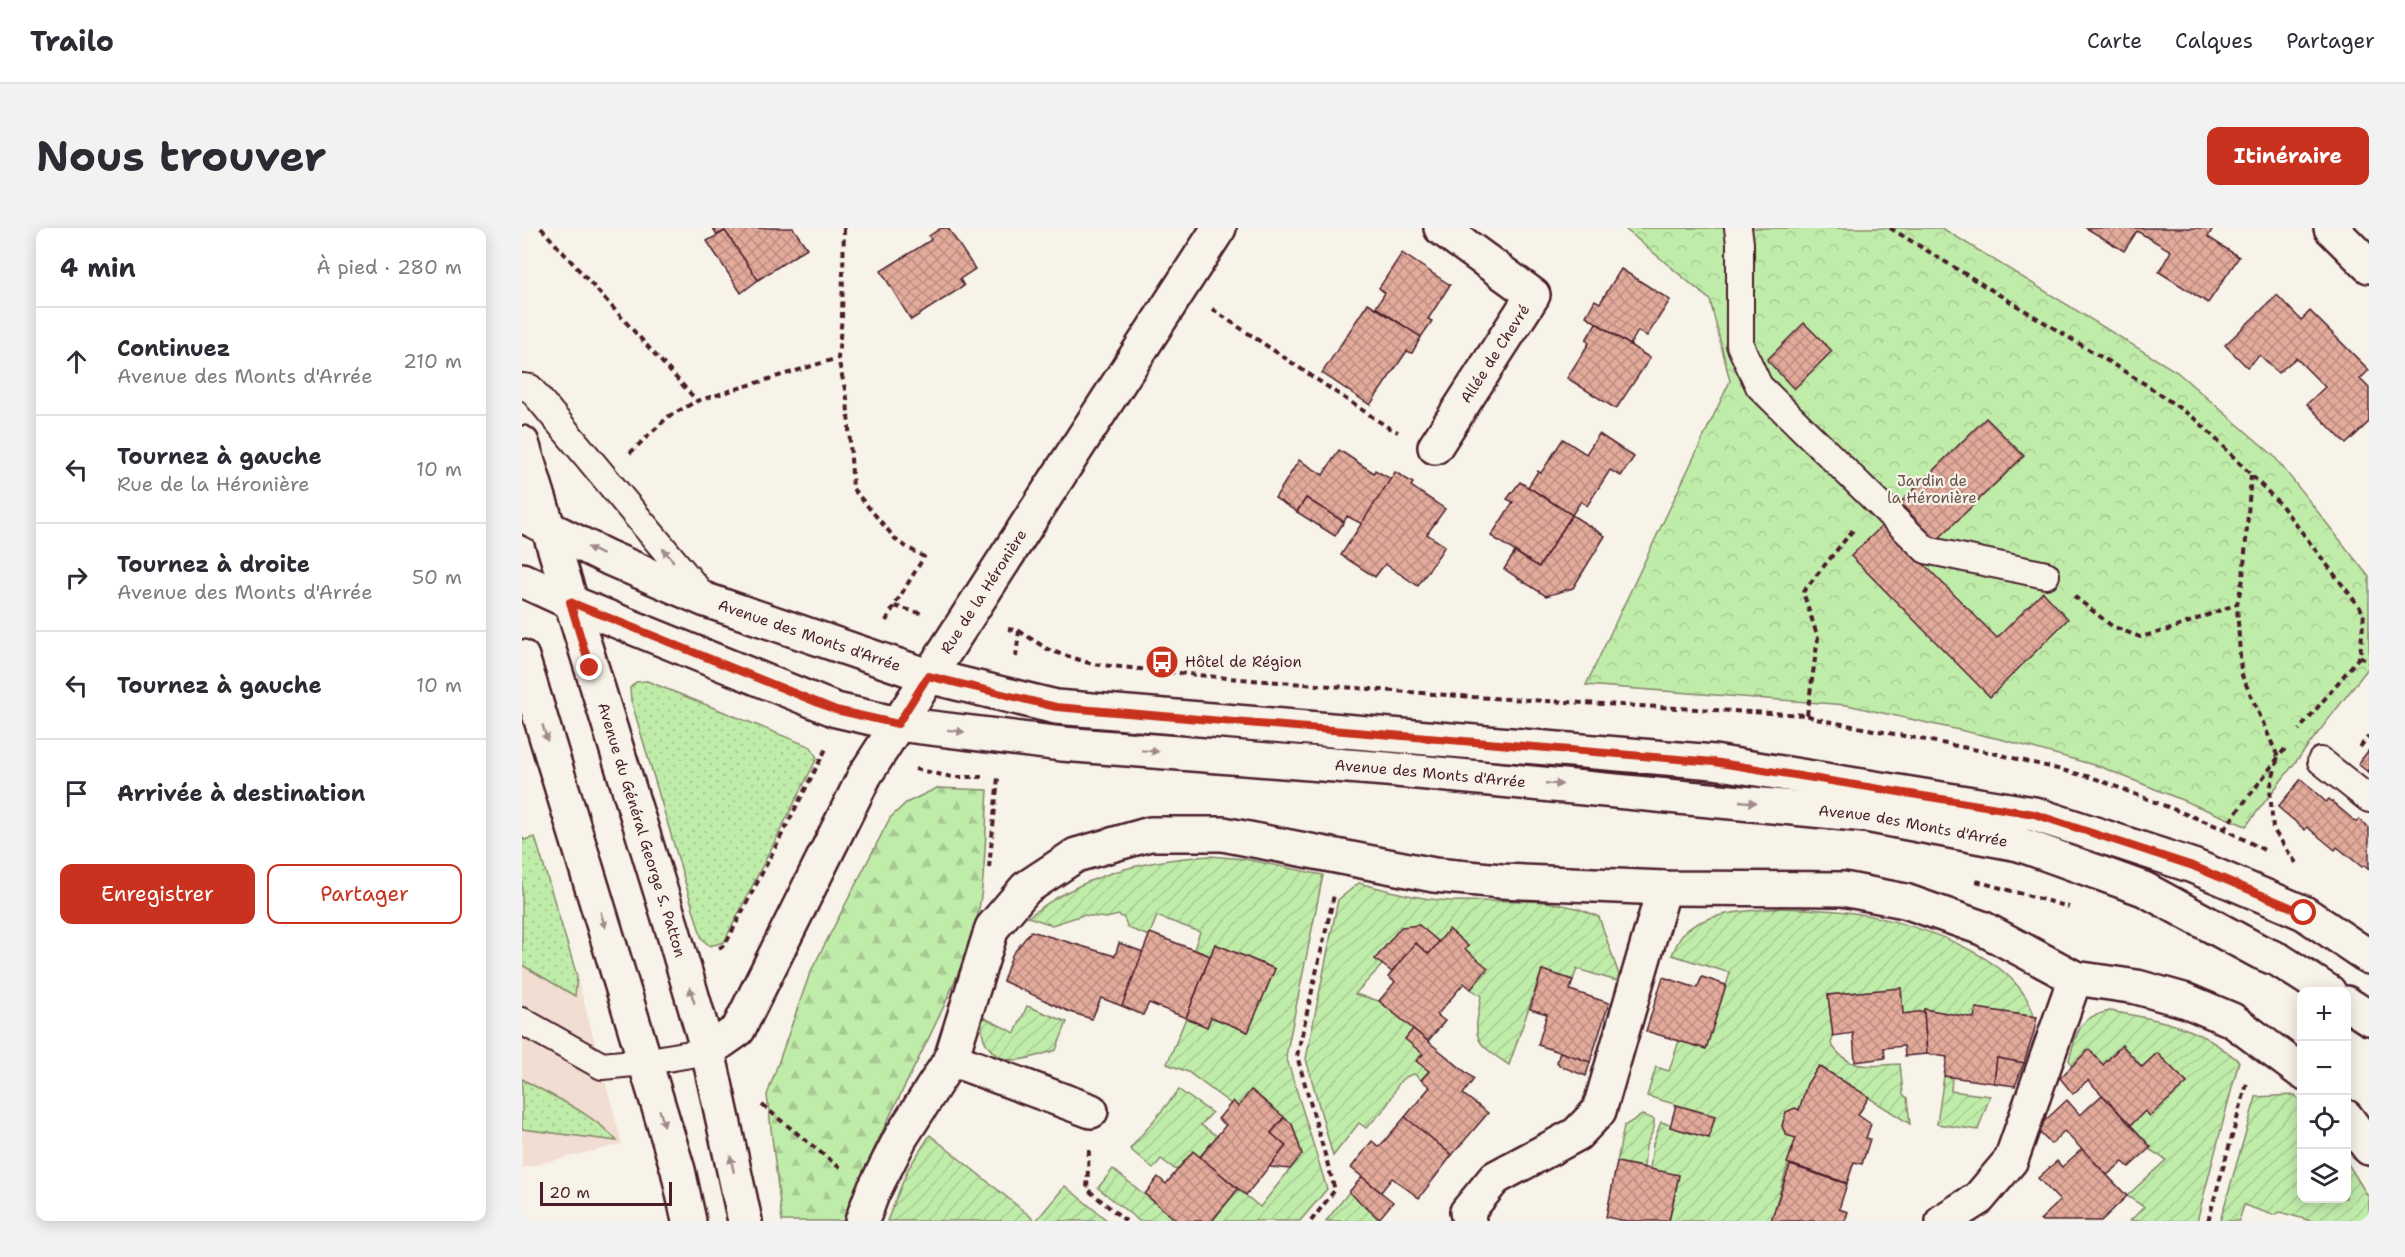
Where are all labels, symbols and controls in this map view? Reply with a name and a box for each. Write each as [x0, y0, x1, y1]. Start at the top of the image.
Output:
text: Trailo [30, 22, 114, 60]
text: Carte [2087, 27, 2142, 55]
text: Calques [2175, 27, 2253, 55]
text: Partager [2286, 27, 2375, 55]
button: Itinéraire [2207, 127, 2369, 185]
text: Nous trouver [36, 128, 326, 184]
text: 4 min [60, 250, 136, 285]
text: À pied · 280 m [316, 254, 462, 280]
street label: Allée de Chevré [1456, 300, 1534, 407]
text: Continuez [117, 334, 230, 363]
icon: ahead [60, 345, 93, 378]
text: 210 m [403, 348, 462, 374]
text: Avenue des Monts d'Arrée [117, 363, 373, 389]
text: Tournez à gauche [117, 442, 322, 471]
icon: left [60, 453, 93, 486]
text: 10 m [416, 456, 462, 482]
text: Rue de la Héronière [117, 471, 310, 497]
park label: Jardin de la Héronière [1887, 471, 1977, 508]
street label: Rue de la Héronière [936, 525, 1031, 658]
one-way arrow [586, 546, 603, 556]
one-way arrow [662, 547, 675, 563]
text: Tournez à droite [117, 550, 310, 579]
icon: right [60, 561, 93, 594]
text: 50 m [412, 564, 462, 590]
text: Avenue des Monts d'Arrée [117, 579, 373, 605]
street label: Avenue des Monts d'Arrée [715, 595, 903, 676]
bus stop icon: Hôtel de Région [1144, 644, 1180, 680]
place label: Hôtel de Région [1185, 652, 1302, 672]
route end [576, 654, 602, 680]
icon: left [60, 669, 93, 702]
text: Tournez à gauche [117, 671, 322, 700]
text: 10 m [416, 672, 462, 698]
street label: Avenue du Général George S. Patton [593, 700, 690, 960]
one-way arrow [541, 724, 550, 742]
one-way arrow [947, 726, 966, 736]
one-way arrow [1141, 746, 1160, 755]
street label: Avenue des Monts d'Arrée [1334, 755, 1527, 792]
icon: arrive [60, 777, 93, 810]
text: Arrivée à destination [117, 779, 365, 808]
one-way arrow [1544, 779, 1563, 789]
one-way arrow [1738, 797, 1757, 807]
street label: Avenue des Monts d'Arrée [1817, 800, 2009, 852]
button: Enregistrer [60, 864, 255, 924]
button: Partager [267, 864, 462, 924]
route start [2290, 899, 2316, 925]
one-way arrow [599, 911, 608, 929]
one-way arrow [686, 986, 696, 1004]
map controls [2297, 987, 2351, 1203]
button: + [2297, 987, 2351, 1041]
button: − [2297, 1041, 2351, 1095]
button: locate [2297, 1095, 2351, 1149]
one-way arrow [658, 1109, 667, 1127]
button: layers [2297, 1149, 2351, 1203]
one-way arrow [727, 1154, 736, 1173]
scale bar [540, 1179, 672, 1206]
text: 20 m [549, 1182, 590, 1203]

